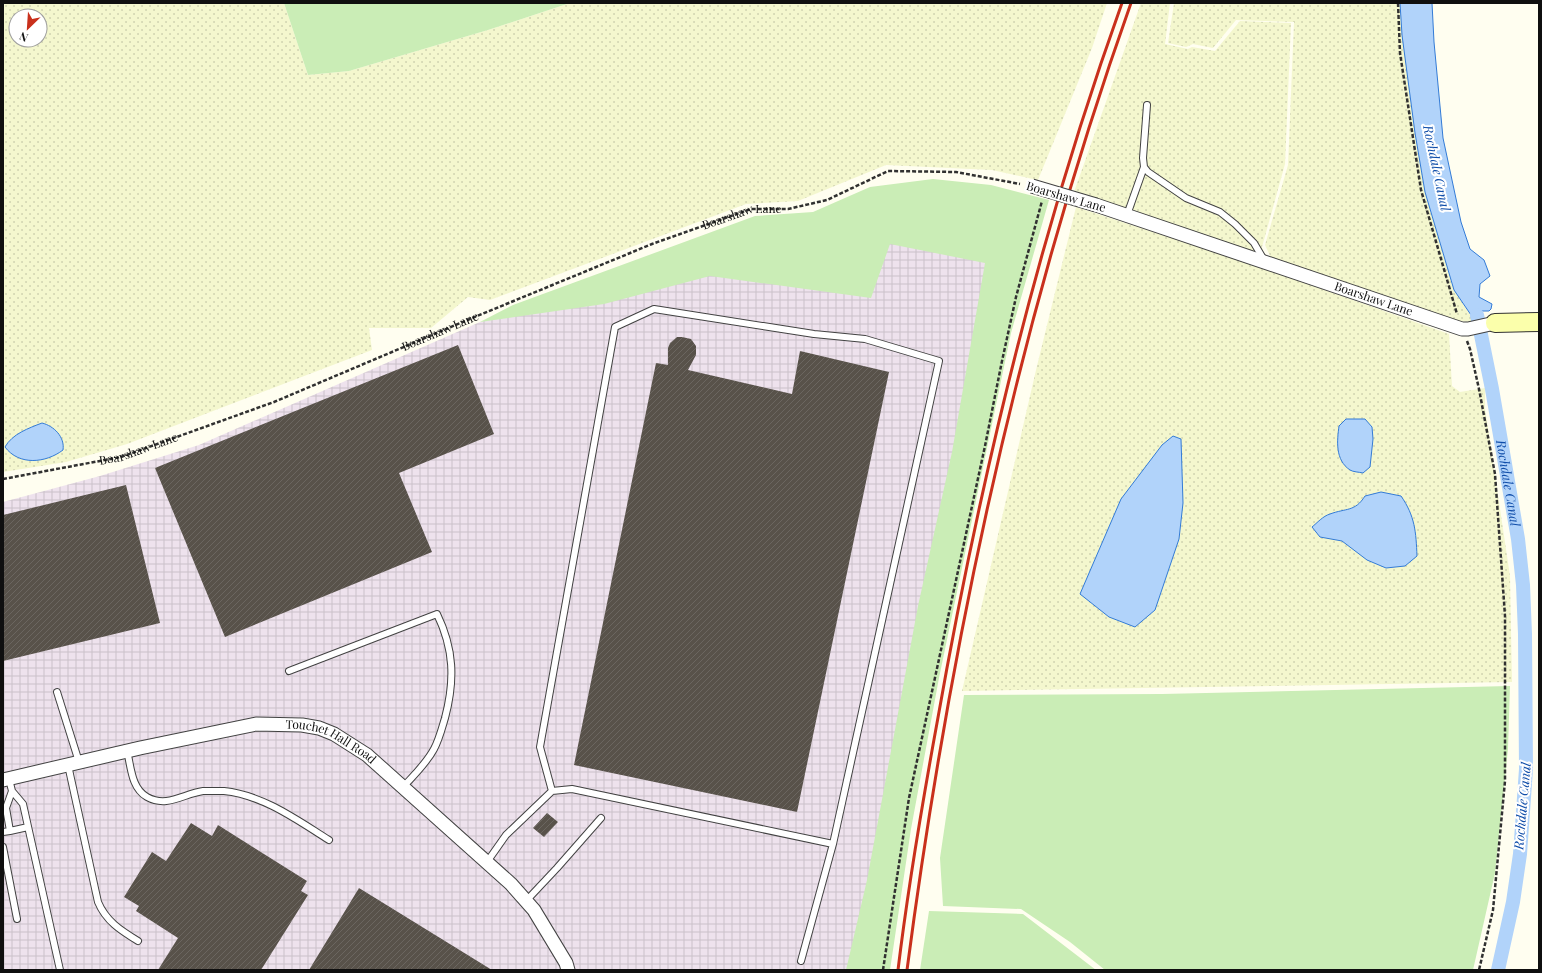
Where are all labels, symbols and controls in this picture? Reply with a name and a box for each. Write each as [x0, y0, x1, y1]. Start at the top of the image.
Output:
north arrow [8, 8, 48, 48]
text: N [17, 29, 30, 46]
water label: Rochdale Canal [1420, 122, 1455, 214]
street label: Boarshaw Lane [1025, 177, 1108, 215]
street label: Boarshaw Lane [700, 200, 782, 233]
street label: Boarshaw Lane [1332, 277, 1415, 319]
street label: Boarshaw Lane [399, 307, 481, 354]
street label: Boarshaw Lane [98, 428, 180, 468]
water label: Rochdale Canal [1493, 437, 1525, 529]
street label: Touchet Hall Road [285, 716, 380, 767]
water label: Rochdale Canal [1509, 760, 1534, 851]

